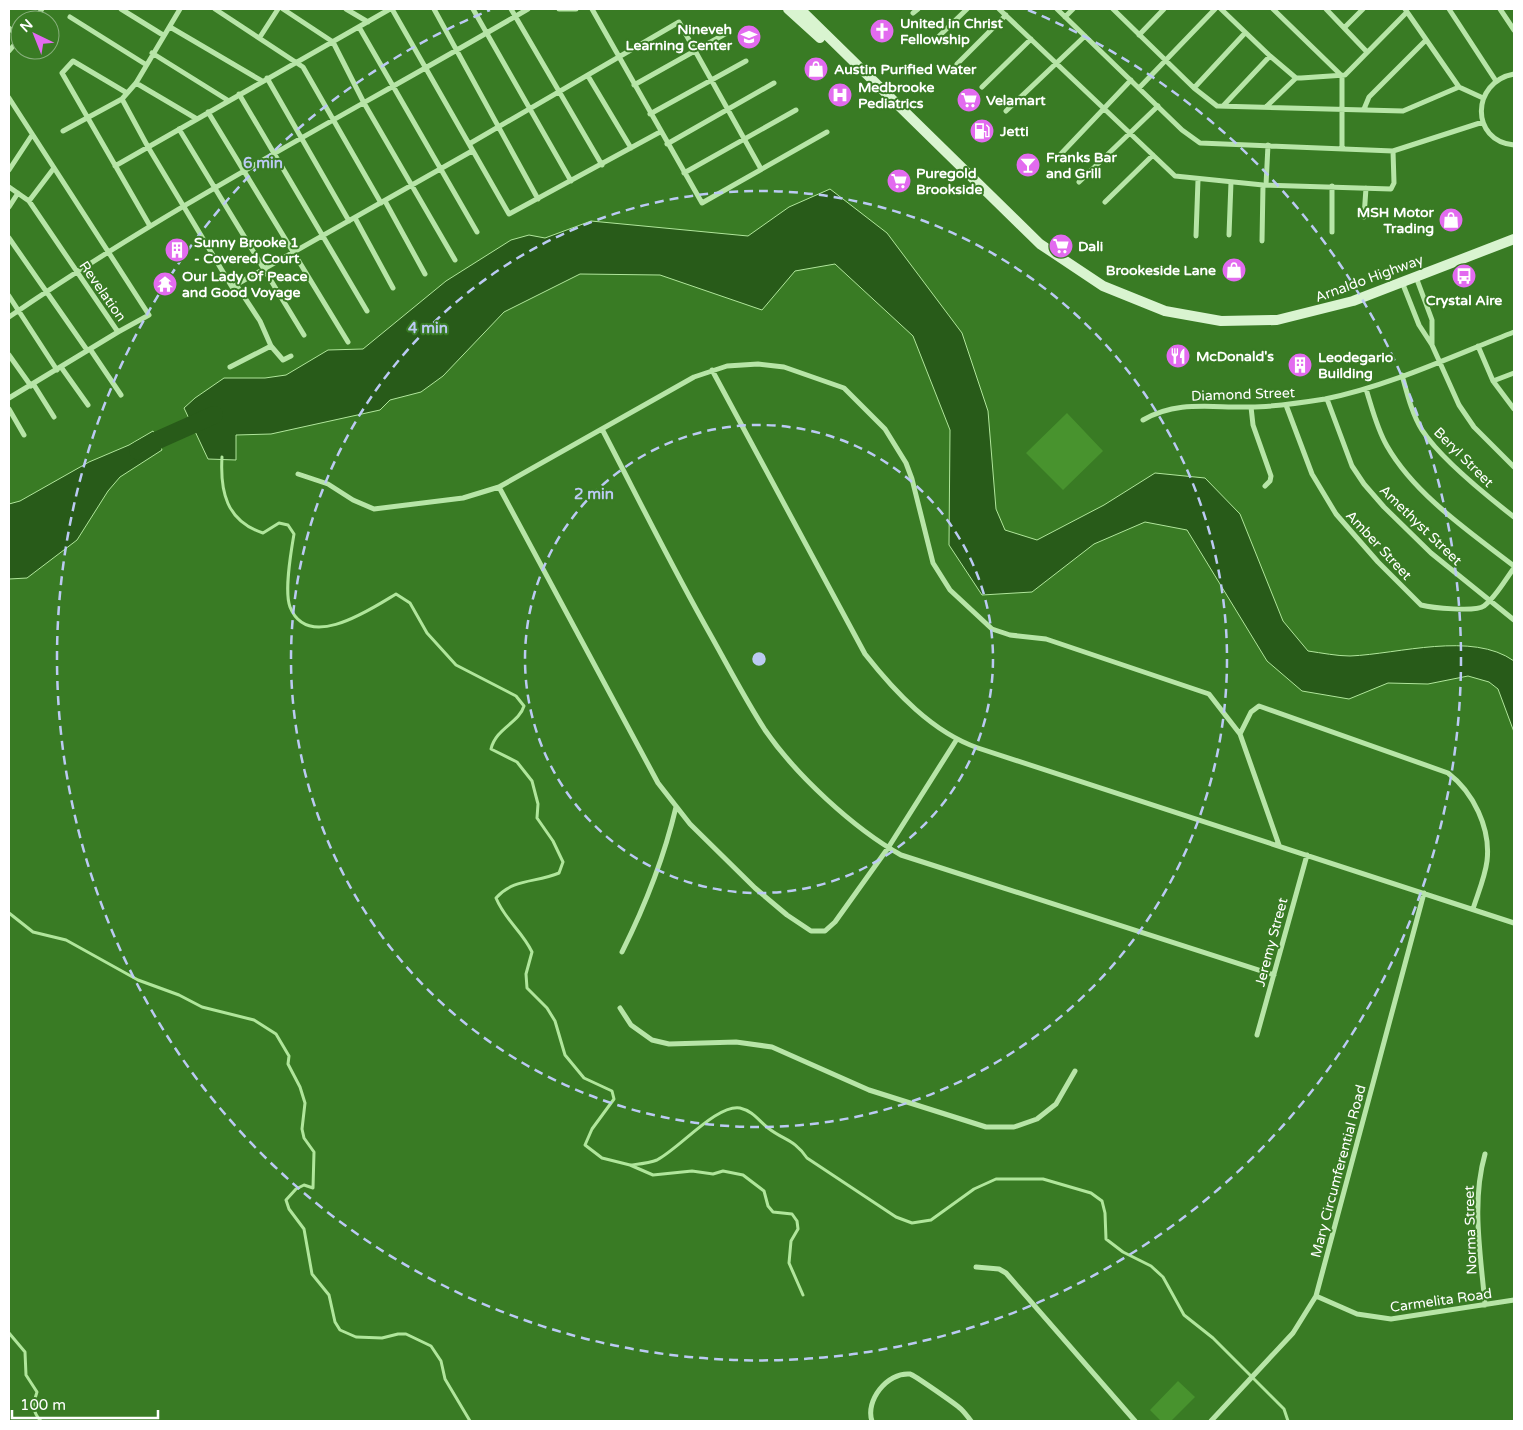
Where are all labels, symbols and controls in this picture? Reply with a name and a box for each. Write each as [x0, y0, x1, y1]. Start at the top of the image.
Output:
north arrow [10, 10, 60, 60]
place label: United in Christ Fellowship [900, 15, 1003, 48]
text: N [17, 16, 36, 36]
church icon: United in Christ Fellowship [869, 18, 895, 44]
place label: Nineveh Learning Center [625, 21, 733, 54]
school or university icon: Nineveh Learning Center [736, 24, 762, 50]
shop icon: Austin Purified Water [803, 56, 829, 82]
place label: Austin Purified Water [834, 61, 977, 78]
place label: Medbrooke Pediatrics [858, 79, 935, 112]
hospital icon: Medbrooke Pediatrics [827, 82, 853, 108]
supermarket icon: Velamart [956, 87, 982, 113]
place label: Velamart [986, 92, 1046, 109]
fuel station icon: Jetti [969, 118, 995, 144]
place label: Jetti [999, 123, 1029, 140]
place label: Franks Bar and Grill [1046, 149, 1117, 182]
bar icon: Franks Bar and Grill [1015, 152, 1041, 178]
text: 6 min [243, 154, 283, 172]
place label: Puregold Brookside [916, 165, 982, 198]
supermarket icon: Puregold Brookside [886, 168, 912, 194]
place label: MSH Motor Trading [1357, 204, 1435, 237]
shop icon: MSH Motor Trading [1438, 207, 1464, 233]
supermarket icon: Dali [1048, 233, 1074, 259]
place label: Sunny Brooke 1 - Covered Court [194, 234, 300, 267]
building icon: Sunny Brooke 1 - Covered Court [164, 237, 190, 263]
place label: Dali [1078, 238, 1103, 255]
street label: Arnaldo Highway [1313, 251, 1426, 306]
shop icon: Brookeside Lane [1221, 257, 1247, 283]
street label: Revelation [76, 258, 130, 325]
place label: Brookeside Lane [1106, 262, 1216, 279]
bus stop icon: Crystal Aire [1451, 263, 1477, 289]
place label: Our Lady Of Peace and Good Voyage [182, 268, 307, 301]
temple icon: Our Lady Of Peace and Good Voyage [152, 271, 178, 297]
place label: Crystal Aire [1426, 292, 1502, 309]
text: 4 min [408, 319, 448, 337]
restaurant icon: McDonald's [1165, 343, 1191, 369]
place label: McDonald's [1196, 348, 1274, 365]
place label: Leodegario Building [1318, 349, 1394, 382]
building icon: Leodegario Building [1287, 352, 1313, 378]
street label: Diamond Street [1191, 384, 1296, 405]
street label: Beryl Street [1430, 424, 1498, 491]
street label: Amethyst Street [1376, 482, 1466, 569]
text: 2 min [574, 485, 614, 503]
street label: Amber Street [1342, 507, 1416, 584]
centre of rings [750, 650, 768, 668]
street label: Jeremy Street [1251, 895, 1292, 988]
street label: Mary Circumferential Road [1307, 1083, 1370, 1259]
street label: Norma Street [1460, 1184, 1481, 1275]
street label: Carmelita Road [1389, 1285, 1493, 1316]
scale bar [12, 1388, 159, 1420]
text: 100 m [20, 1396, 66, 1414]

